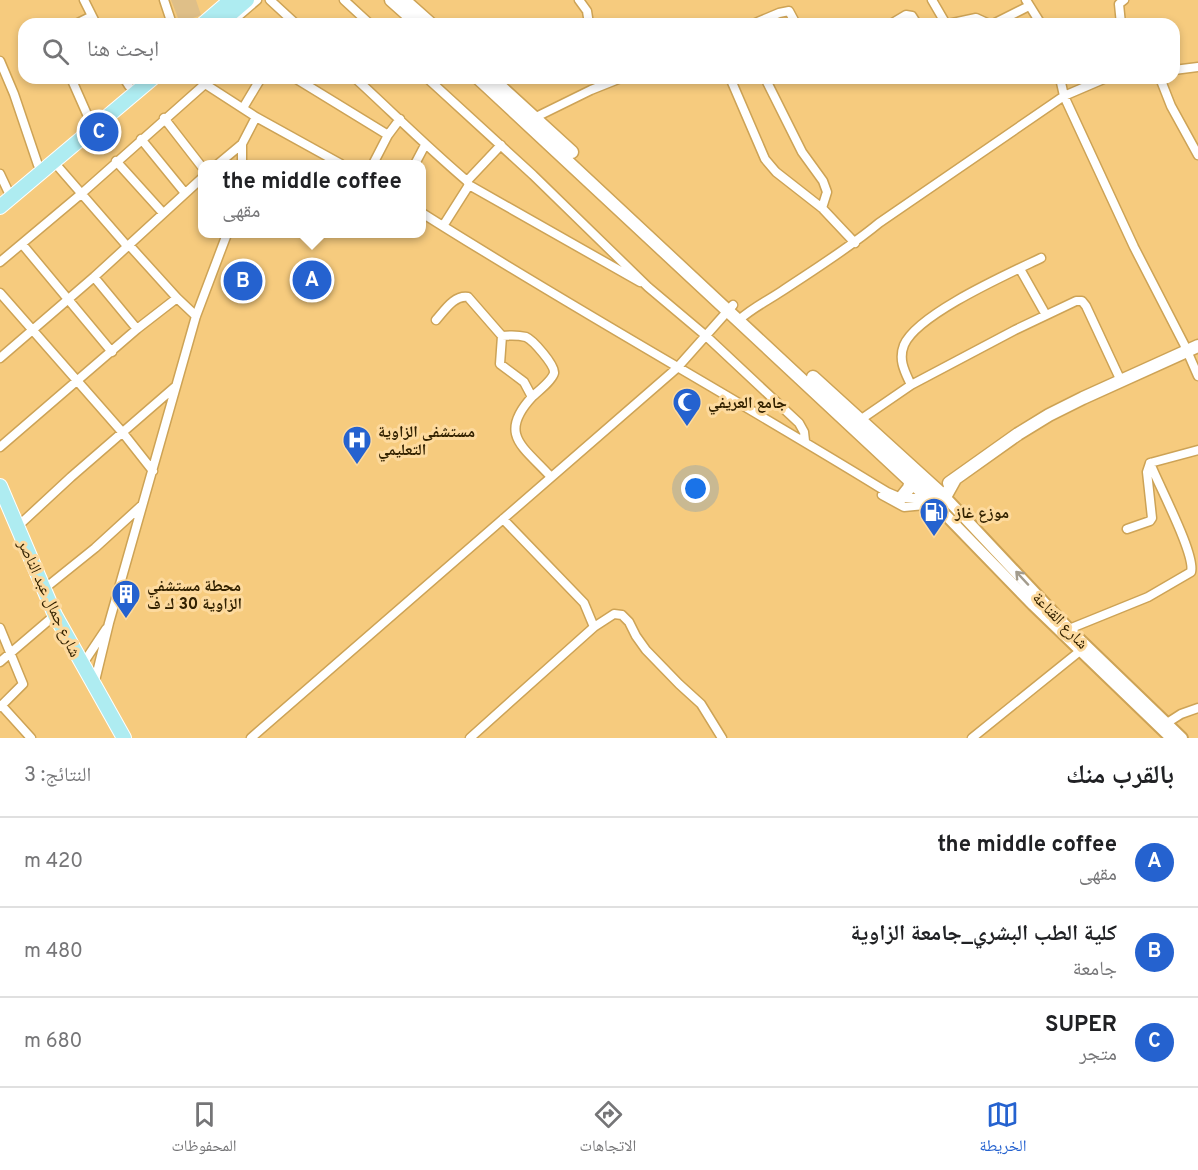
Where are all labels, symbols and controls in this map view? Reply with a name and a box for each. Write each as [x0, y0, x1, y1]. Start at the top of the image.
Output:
search box [18, 18, 1180, 84]
icon: search [39, 35, 72, 68]
text: ابحث هنا [87, 37, 159, 64]
pin: C [80, 110, 118, 154]
popup [198, 160, 426, 238]
text: the middle coffee [222, 169, 402, 196]
text: مقهى [222, 199, 260, 225]
pin: B [224, 258, 262, 304]
pin: A [292, 258, 332, 302]
mosque icon: جامع العريفي [671, 386, 703, 428]
place label: جامع العريفي [708, 394, 787, 415]
place label: مستشفى الزاوية التعليمي [378, 423, 475, 462]
hospital icon: مستشفى الزاوية التعليمي [341, 424, 373, 466]
your location [681, 474, 710, 503]
fuel station icon: موزع غاز [918, 496, 950, 538]
place label: موزع غاز [954, 504, 1009, 524]
street label: شارع جمال عبد الناصر [12, 536, 84, 661]
one-way arrow [1014, 571, 1029, 586]
place label: محطة مستشفي الزاوية 30 ك ف [147, 577, 242, 615]
building icon: محطة مستشفي الزاوية 30 ك ف [110, 578, 142, 620]
street label: شارع القناعة [1027, 589, 1092, 654]
text: بالقرب منك [1066, 760, 1174, 793]
text: النتائج: 3 [24, 763, 91, 789]
text: the middle coffee [937, 832, 1117, 859]
text: 420 m [24, 849, 83, 875]
text: A [1147, 849, 1162, 875]
text: مقهى [1079, 862, 1117, 888]
text: كلية الطب البشري_جامعة الزاوية [850, 921, 1117, 948]
text: 480 m [24, 939, 83, 965]
text: B [1148, 939, 1161, 965]
text: جامعة [1073, 957, 1117, 983]
text: SUPER [1045, 1012, 1117, 1039]
text: 680 m [24, 1029, 82, 1055]
text: C [1148, 1029, 1161, 1055]
text: متجر [1079, 1042, 1117, 1068]
tab: المحفوظات [172, 1098, 237, 1161]
tab: الاتجاهات [580, 1098, 636, 1161]
tab: الخريطة [979, 1098, 1027, 1161]

